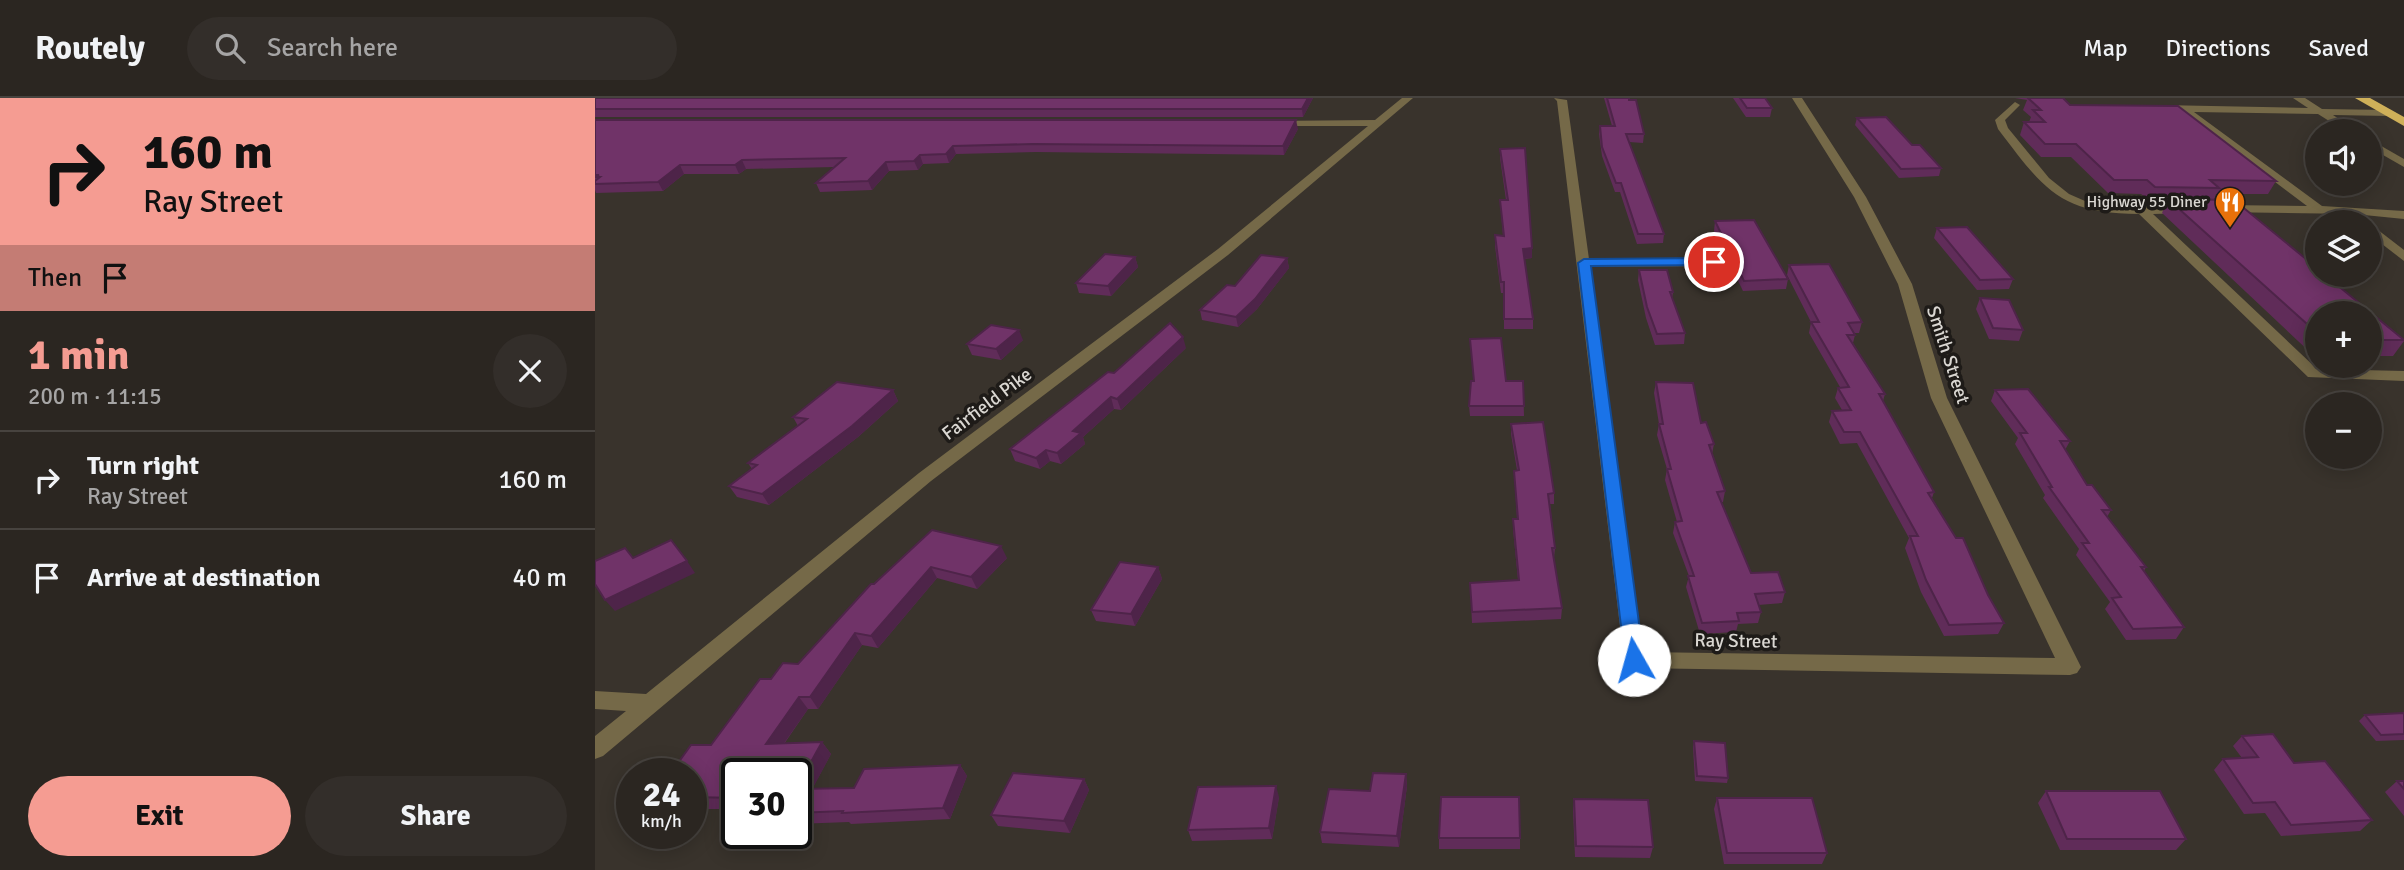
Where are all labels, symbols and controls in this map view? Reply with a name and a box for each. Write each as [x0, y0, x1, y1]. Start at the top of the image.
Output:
search box [187, 17, 677, 80]
text: Routely [35, 28, 145, 69]
icon: search [211, 29, 249, 67]
text: Search here [267, 32, 398, 64]
text: Map [2083, 33, 2128, 63]
text: Directions [2166, 33, 2271, 63]
text: Saved [2309, 33, 2369, 63]
map controls [2305, 119, 2382, 469]
button: sound [2305, 119, 2382, 196]
text: 160 m [143, 122, 273, 182]
icon: right [28, 126, 119, 217]
text: Ray Street [143, 182, 283, 221]
restaurant icon: Highway 55 Diner [2213, 185, 2247, 229]
place label: Highway 55 Diner [2087, 192, 2207, 212]
button: layers [2305, 210, 2382, 287]
pin [1684, 232, 1744, 292]
icon: arrive [1695, 243, 1733, 281]
icon: arrive [96, 259, 134, 297]
text: Then [28, 262, 82, 294]
button: + [2305, 301, 2382, 378]
street label: Smith Street [1921, 303, 1975, 407]
text: 1 min [28, 330, 129, 381]
button: close [493, 334, 567, 408]
street label: Fairfield Pike [937, 362, 1037, 446]
text: 200 m · 11:15 [28, 382, 162, 411]
button: − [2305, 392, 2382, 469]
text: Turn right [87, 450, 199, 482]
icon: right [28, 461, 66, 499]
text: 160 m [498, 464, 567, 496]
text: Ray Street [87, 482, 188, 511]
icon: arrive [28, 559, 66, 597]
text: Arrive at destination [87, 562, 320, 594]
text: 40 m [512, 562, 567, 594]
position arrow [1597, 623, 1671, 697]
street label: Ray Street [1694, 628, 1778, 654]
speed limit sign: 30 [721, 758, 812, 849]
text: 24 [643, 773, 680, 816]
button: Exit [28, 776, 291, 856]
button: Share [305, 776, 567, 856]
text: km/h [641, 810, 682, 832]

